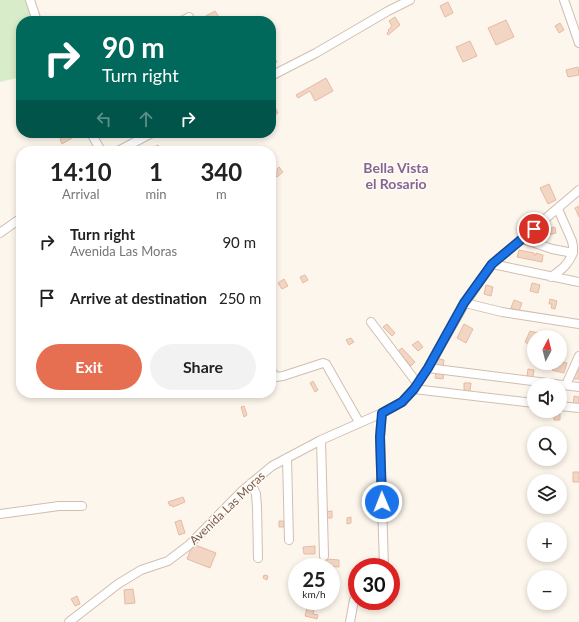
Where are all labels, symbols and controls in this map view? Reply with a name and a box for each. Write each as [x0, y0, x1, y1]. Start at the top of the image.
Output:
text: 90 m [102, 30, 165, 64]
icon: right [36, 32, 88, 84]
text: Turn right [102, 64, 179, 86]
icon: left [93, 108, 115, 130]
icon: ahead [135, 108, 157, 130]
icon: right [177, 108, 199, 130]
text: 14:10 [50, 157, 112, 186]
text: 1 [149, 157, 163, 186]
text: 340 [200, 157, 242, 186]
district label: Bella Vista el Rosario [363, 159, 429, 192]
text: Arrival [62, 186, 99, 202]
text: min [146, 186, 167, 202]
text: m [216, 186, 227, 202]
pin [517, 212, 551, 246]
icon: arrive [523, 218, 545, 240]
text: Turn right [70, 225, 135, 243]
icon: right [36, 231, 58, 253]
text: 90 m [222, 233, 256, 251]
text: Avenida Las Moras [70, 243, 177, 259]
icon: arrive [36, 287, 58, 309]
text: Arrive at destination [70, 289, 207, 307]
text: 250 m [219, 289, 261, 307]
north arrow [527, 330, 567, 370]
map controls [527, 330, 567, 610]
button: Exit [36, 344, 142, 390]
button: Share [150, 344, 256, 390]
button: sound [527, 378, 567, 418]
button: search [527, 426, 567, 466]
street label: Avenida Las Moras [186, 468, 268, 548]
button: layers [527, 474, 567, 514]
position arrow [361, 481, 403, 523]
button: + [527, 522, 567, 562]
speed limit sign: 30 [348, 558, 400, 610]
text: 25 [302, 567, 326, 591]
button: − [527, 570, 567, 610]
text: km/h [302, 588, 326, 600]

